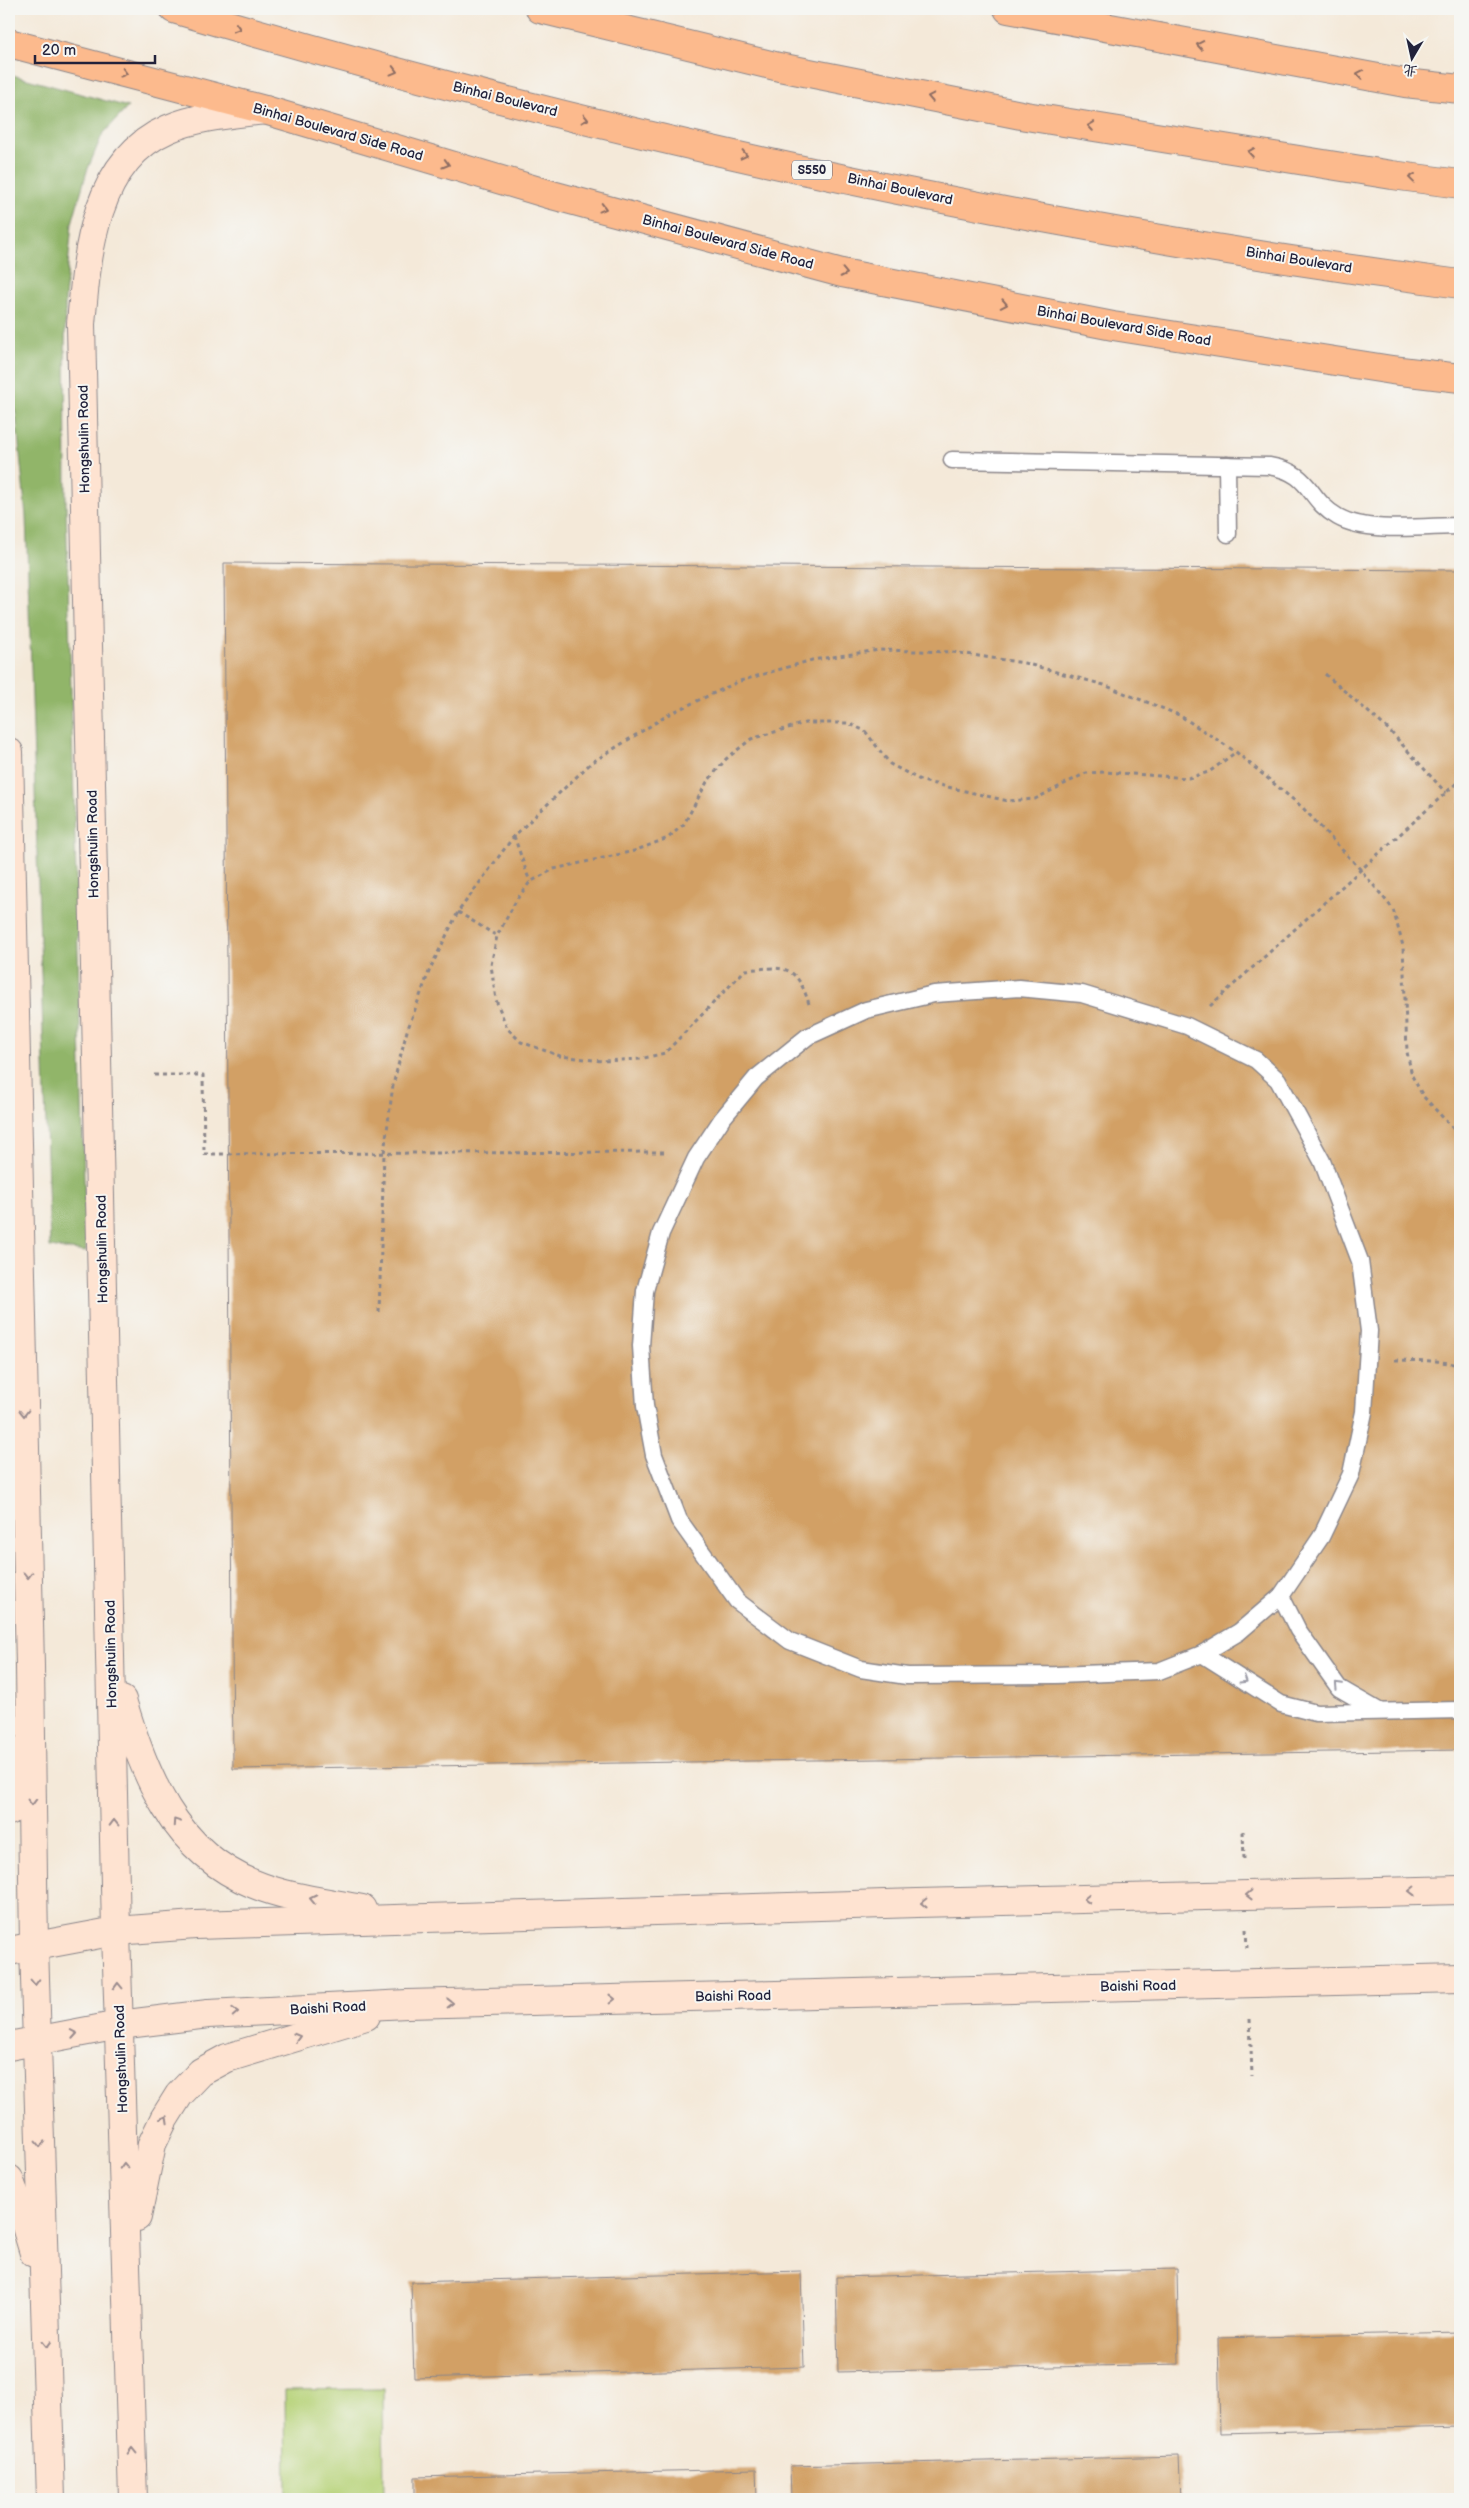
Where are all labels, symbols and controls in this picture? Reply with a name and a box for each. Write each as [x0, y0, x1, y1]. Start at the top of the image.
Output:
one-way arrow [233, 22, 241, 32]
scale bar [35, 32, 155, 64]
north arrow [1386, 32, 1436, 82]
one-way arrow [1196, 40, 1205, 50]
text: 20 m [42, 41, 76, 60]
text: 北 [1402, 61, 1418, 80]
one-way arrow [389, 65, 398, 76]
one-way arrow [119, 68, 127, 78]
one-way arrow [1356, 70, 1365, 80]
street label: Binhai Boulevard [451, 78, 559, 120]
one-way arrow [927, 93, 936, 103]
street label: Binhai Boulevard Side Road [251, 100, 425, 164]
one-way arrow [581, 113, 590, 124]
one-way arrow [1087, 122, 1095, 132]
one-way arrow [1247, 148, 1256, 158]
one-way arrow [739, 149, 748, 160]
one-way arrow [442, 158, 450, 168]
road number: S550 [792, 160, 832, 180]
street label: Binhai Boulevard [846, 170, 954, 208]
one-way arrow [1408, 173, 1416, 184]
one-way arrow [598, 203, 606, 213]
street label: Binhai Boulevard Side Road [641, 211, 815, 273]
street label: Binhai Boulevard [1245, 243, 1353, 277]
one-way arrow [840, 267, 849, 278]
one-way arrow [999, 299, 1008, 309]
street label: Binhai Boulevard Side Road [1036, 302, 1212, 350]
street label: Hongshulin Road [75, 385, 93, 493]
street label: Hongshulin Road [84, 790, 102, 898]
street label: Hongshulin Road [93, 1195, 111, 1303]
one-way arrow [19, 1409, 30, 1417]
one-way arrow [23, 1572, 33, 1579]
street label: Hongshulin Road [102, 1600, 120, 1708]
one-way arrow [1238, 1674, 1247, 1683]
one-way arrow [1335, 1681, 1344, 1690]
one-way arrow [27, 1798, 37, 1806]
one-way arrow [173, 1818, 182, 1828]
one-way arrow [109, 1819, 120, 1827]
one-way arrow [1407, 1886, 1415, 1896]
one-way arrow [1245, 1890, 1252, 1900]
one-way arrow [1082, 1894, 1090, 1904]
one-way arrow [308, 1895, 317, 1905]
one-way arrow [920, 1897, 928, 1908]
street label: Baishi Road [1100, 1977, 1176, 1995]
one-way arrow [30, 1978, 40, 1986]
one-way arrow [113, 1981, 123, 1989]
street label: Baishi Road [695, 1987, 771, 2005]
one-way arrow [608, 1993, 616, 2004]
one-way arrow [446, 1997, 454, 2008]
street label: Baishi Road [289, 1998, 367, 2018]
street label: Hongshulin Road [111, 2004, 131, 2114]
one-way arrow [231, 2007, 239, 2018]
one-way arrow [69, 2029, 78, 2039]
one-way arrow [292, 2032, 301, 2042]
one-way arrow [159, 2115, 169, 2124]
one-way arrow [35, 2141, 46, 2149]
one-way arrow [119, 2161, 129, 2169]
one-way arrow [42, 2340, 52, 2348]
one-way arrow [127, 2446, 137, 2454]

